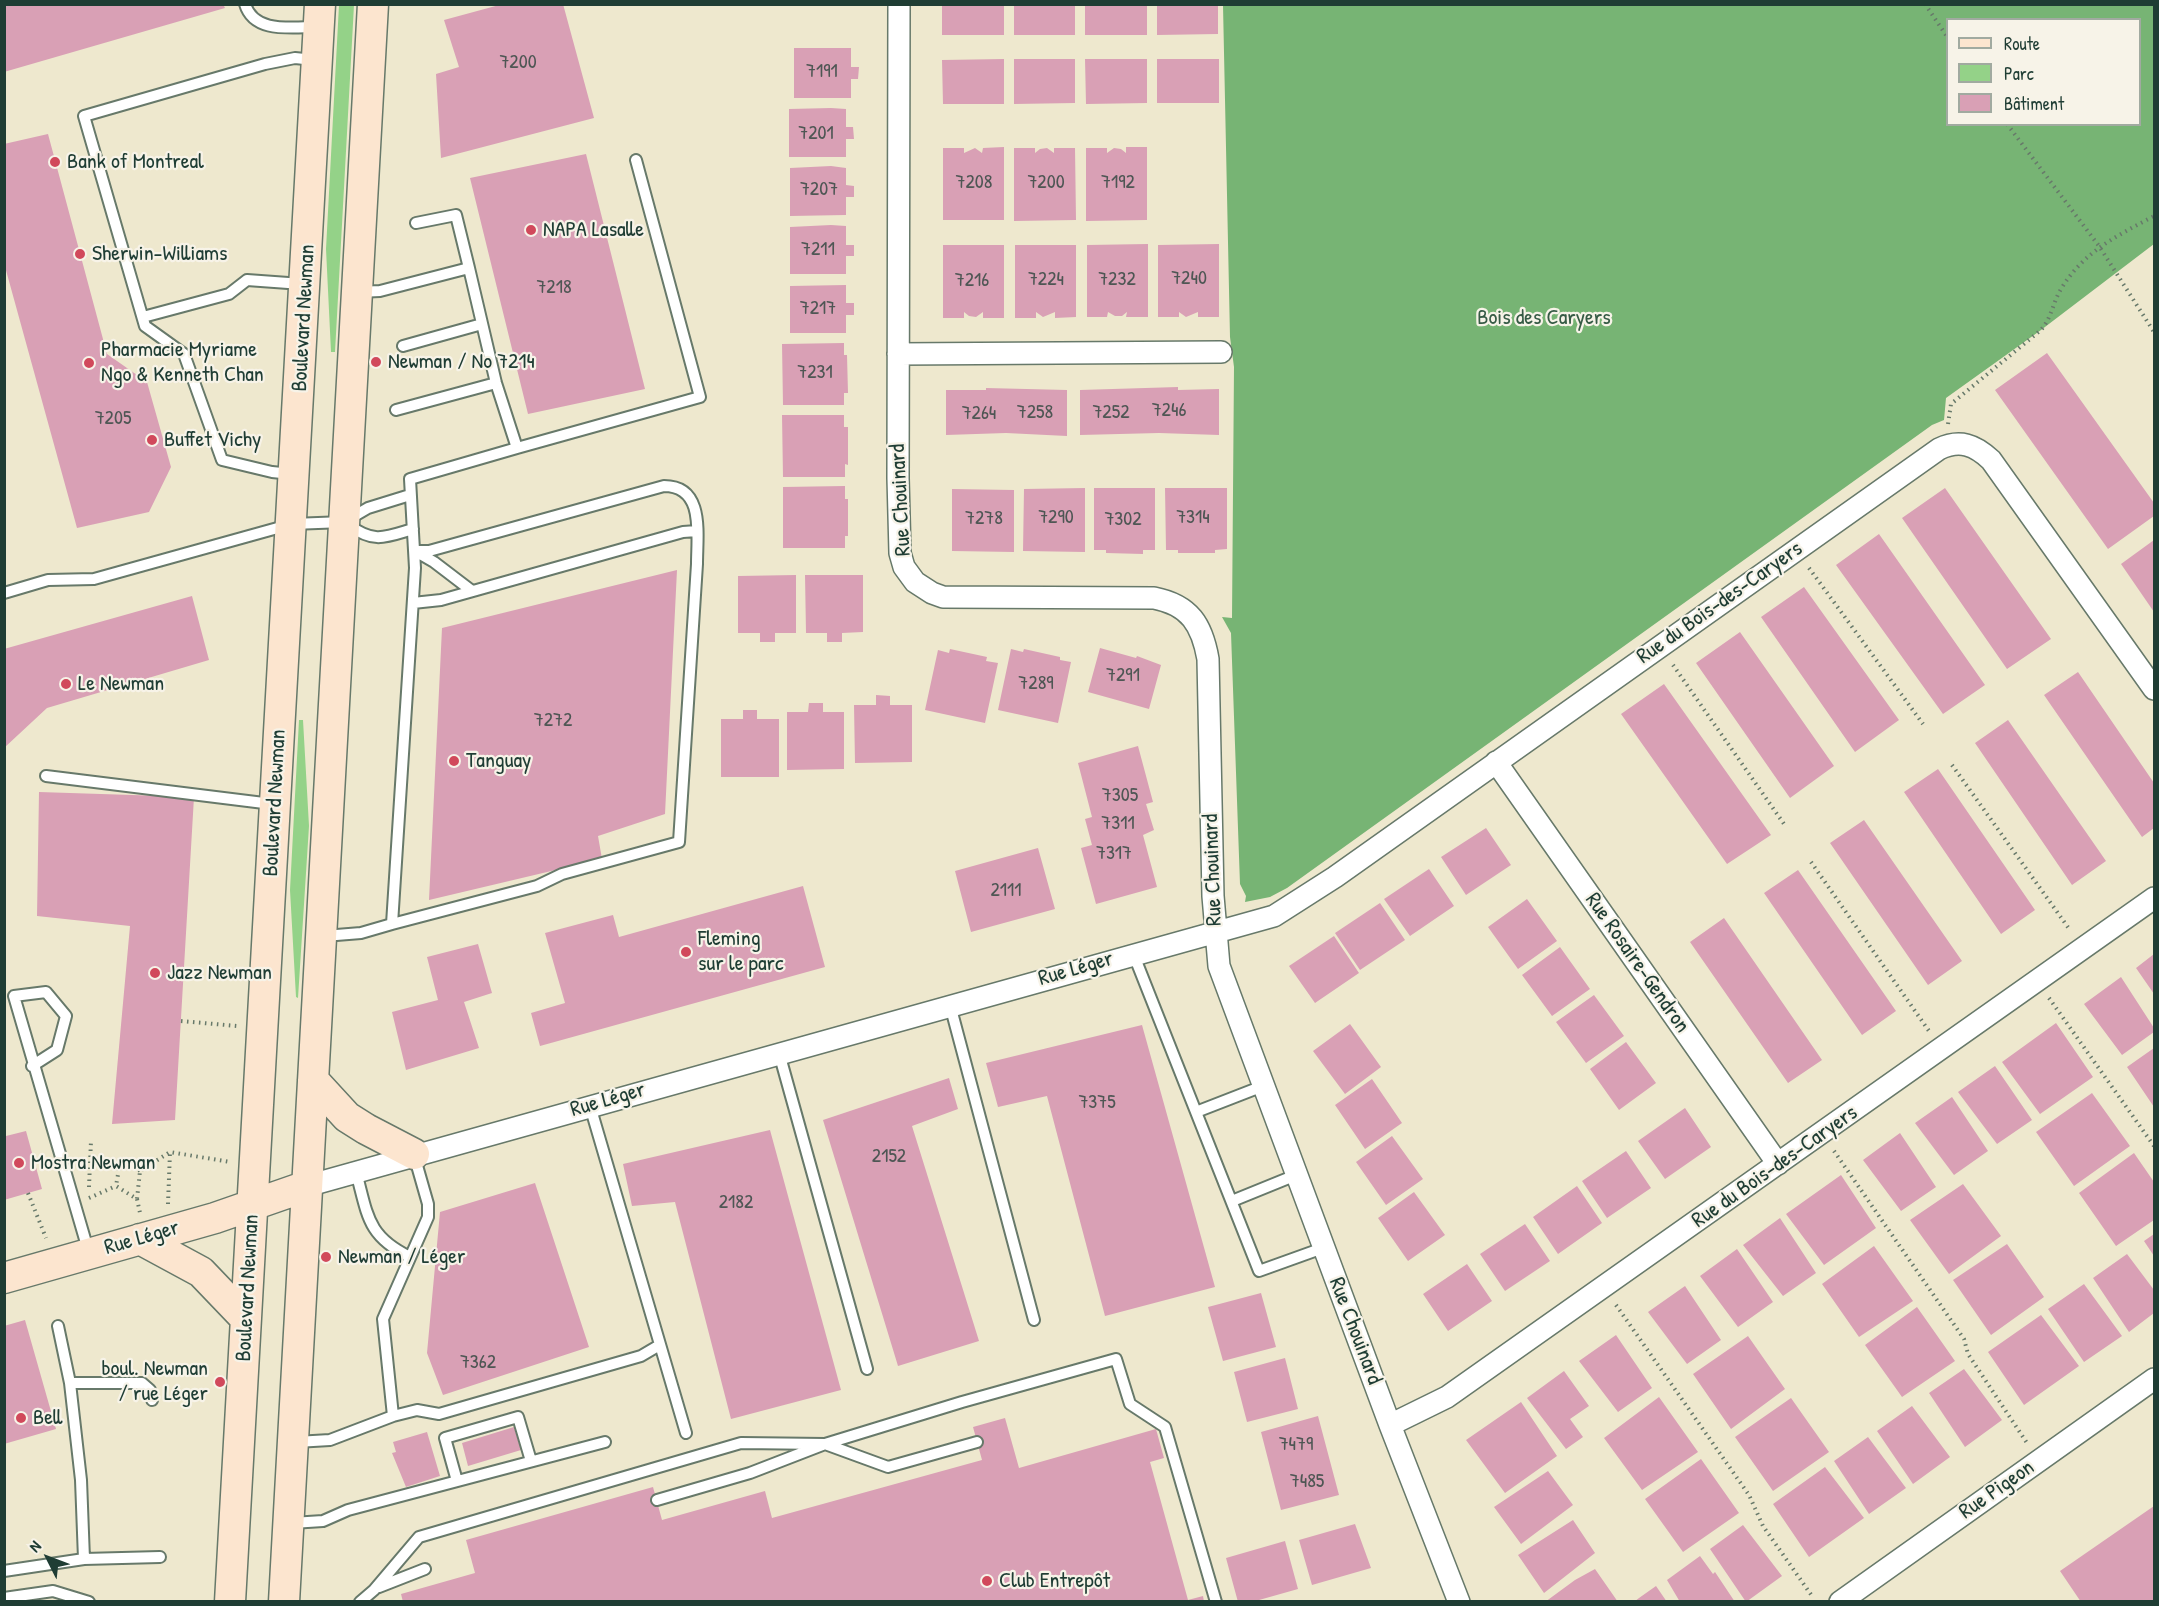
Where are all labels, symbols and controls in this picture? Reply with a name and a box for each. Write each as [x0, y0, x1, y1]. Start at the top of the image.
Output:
legend [1946, 18, 2141, 126]
text: Route [2004, 31, 2040, 56]
house number: 7200 [499, 51, 537, 75]
house number: 7191 [806, 60, 838, 84]
text: Parc [2004, 61, 2034, 86]
text: Bâtiment [2004, 91, 2064, 116]
house number: 7201 [798, 122, 834, 146]
place label: Bank of Montreal [67, 149, 204, 175]
marker: Bank of Montreal [48, 155, 62, 169]
house number: 7208 [956, 171, 992, 195]
house number: 7200 [1027, 171, 1065, 195]
house number: 7192 [1101, 171, 1135, 195]
house number: 7207 [800, 178, 838, 202]
place label: NAPA Lasalle [543, 217, 644, 243]
marker: NAPA Lasalle [524, 223, 538, 237]
house number: 7211 [801, 238, 835, 262]
place label: Sherwin-Williams [92, 241, 227, 267]
street label: Boulevard Newman [287, 244, 321, 392]
marker: Sherwin-Williams [73, 247, 87, 261]
house number: 7240 [1171, 267, 1207, 291]
house number: 7224 [1028, 268, 1064, 292]
house number: 7232 [1098, 268, 1136, 292]
house number: 7216 [955, 269, 989, 293]
house number: 7218 [536, 276, 572, 300]
house number: 7217 [800, 297, 836, 321]
park label: Bois des Caryers [1477, 305, 1611, 331]
place label: Pharmacie Myriame Ngo & Kenneth Chan [101, 337, 264, 388]
place label: Newman / No 7214 [388, 349, 535, 375]
marker: Newman / No 7214 [369, 355, 383, 369]
marker: Pharmacie Myriame Ngo & Kenneth Chan [82, 356, 96, 370]
house number: 7231 [797, 361, 833, 385]
house number: 7246 [1152, 399, 1186, 423]
house number: 7258 [1017, 401, 1053, 425]
house number: 7252 [1092, 401, 1130, 425]
house number: 7264 [962, 402, 996, 426]
house number: 7205 [95, 407, 131, 431]
place label: Buffet Vichy [164, 427, 261, 453]
marker: Buffet Vichy [145, 433, 159, 447]
street label: Rue Chouinard [885, 443, 917, 557]
house number: 7290 [1038, 506, 1074, 530]
house number: 7314 [1176, 506, 1210, 530]
house number: 7278 [965, 507, 1003, 531]
house number: 7302 [1104, 508, 1142, 532]
street label: Rue du Bois-des-Caryers [1632, 536, 1808, 670]
house number: 7291 [1106, 664, 1140, 688]
place label: Le Newman [78, 671, 164, 697]
house number: 7289 [1018, 672, 1054, 696]
marker: Le Newman [59, 677, 73, 691]
house number: 7272 [534, 709, 572, 733]
street label: Boulevard Newman [258, 729, 292, 877]
place label: Tanguay [466, 748, 531, 774]
marker: Tanguay [447, 754, 461, 768]
house number: 7305 [1102, 784, 1138, 808]
house number: 7311 [1101, 812, 1135, 836]
street label: Rue Chouinard [1198, 814, 1228, 926]
house number: 7317 [1096, 842, 1132, 866]
house number: 2111 [990, 879, 1022, 903]
street label: Rue Rosaire-Gendron [1579, 888, 1695, 1038]
place label: Fleming sur le parc [698, 926, 784, 978]
marker: Fleming sur le parc [679, 945, 693, 959]
street label: Rue Léger [1036, 946, 1116, 992]
place label: Jazz Newman [167, 960, 272, 986]
marker: Jazz Newman [148, 966, 162, 980]
street label: Rue Léger [568, 1077, 648, 1123]
house number: 7375 [1078, 1091, 1116, 1115]
street label: Rue du Bois-des-Caryers [1687, 1100, 1863, 1234]
house number: 2152 [872, 1145, 906, 1169]
place label: Mostra Newman [31, 1150, 155, 1176]
marker: Mostra Newman [12, 1156, 26, 1170]
house number: 2182 [719, 1191, 753, 1215]
street label: Boulevard Newman [231, 1214, 265, 1362]
street label: Rue Léger [102, 1215, 182, 1261]
place label: Newman / Léger [338, 1244, 466, 1270]
marker: Newman / Léger [319, 1250, 333, 1264]
street label: Rue Chouinard [1323, 1274, 1387, 1388]
house number: 7362 [460, 1351, 496, 1375]
place label: boul. Newman / rue Léger [101, 1356, 208, 1408]
marker: boul. Newman / rue Léger [213, 1375, 227, 1389]
place label: Bell [33, 1405, 62, 1431]
marker: Bell [14, 1411, 28, 1425]
house number: 7479 [1279, 1433, 1313, 1457]
street label: Rue Pigeon [1954, 1455, 2040, 1525]
house number: 7485 [1290, 1470, 1324, 1494]
north arrow [18, 1528, 78, 1588]
text: N [24, 1535, 46, 1556]
place label: Club Entrepôt [999, 1568, 1110, 1594]
marker: Club Entrepôt [980, 1574, 994, 1588]

